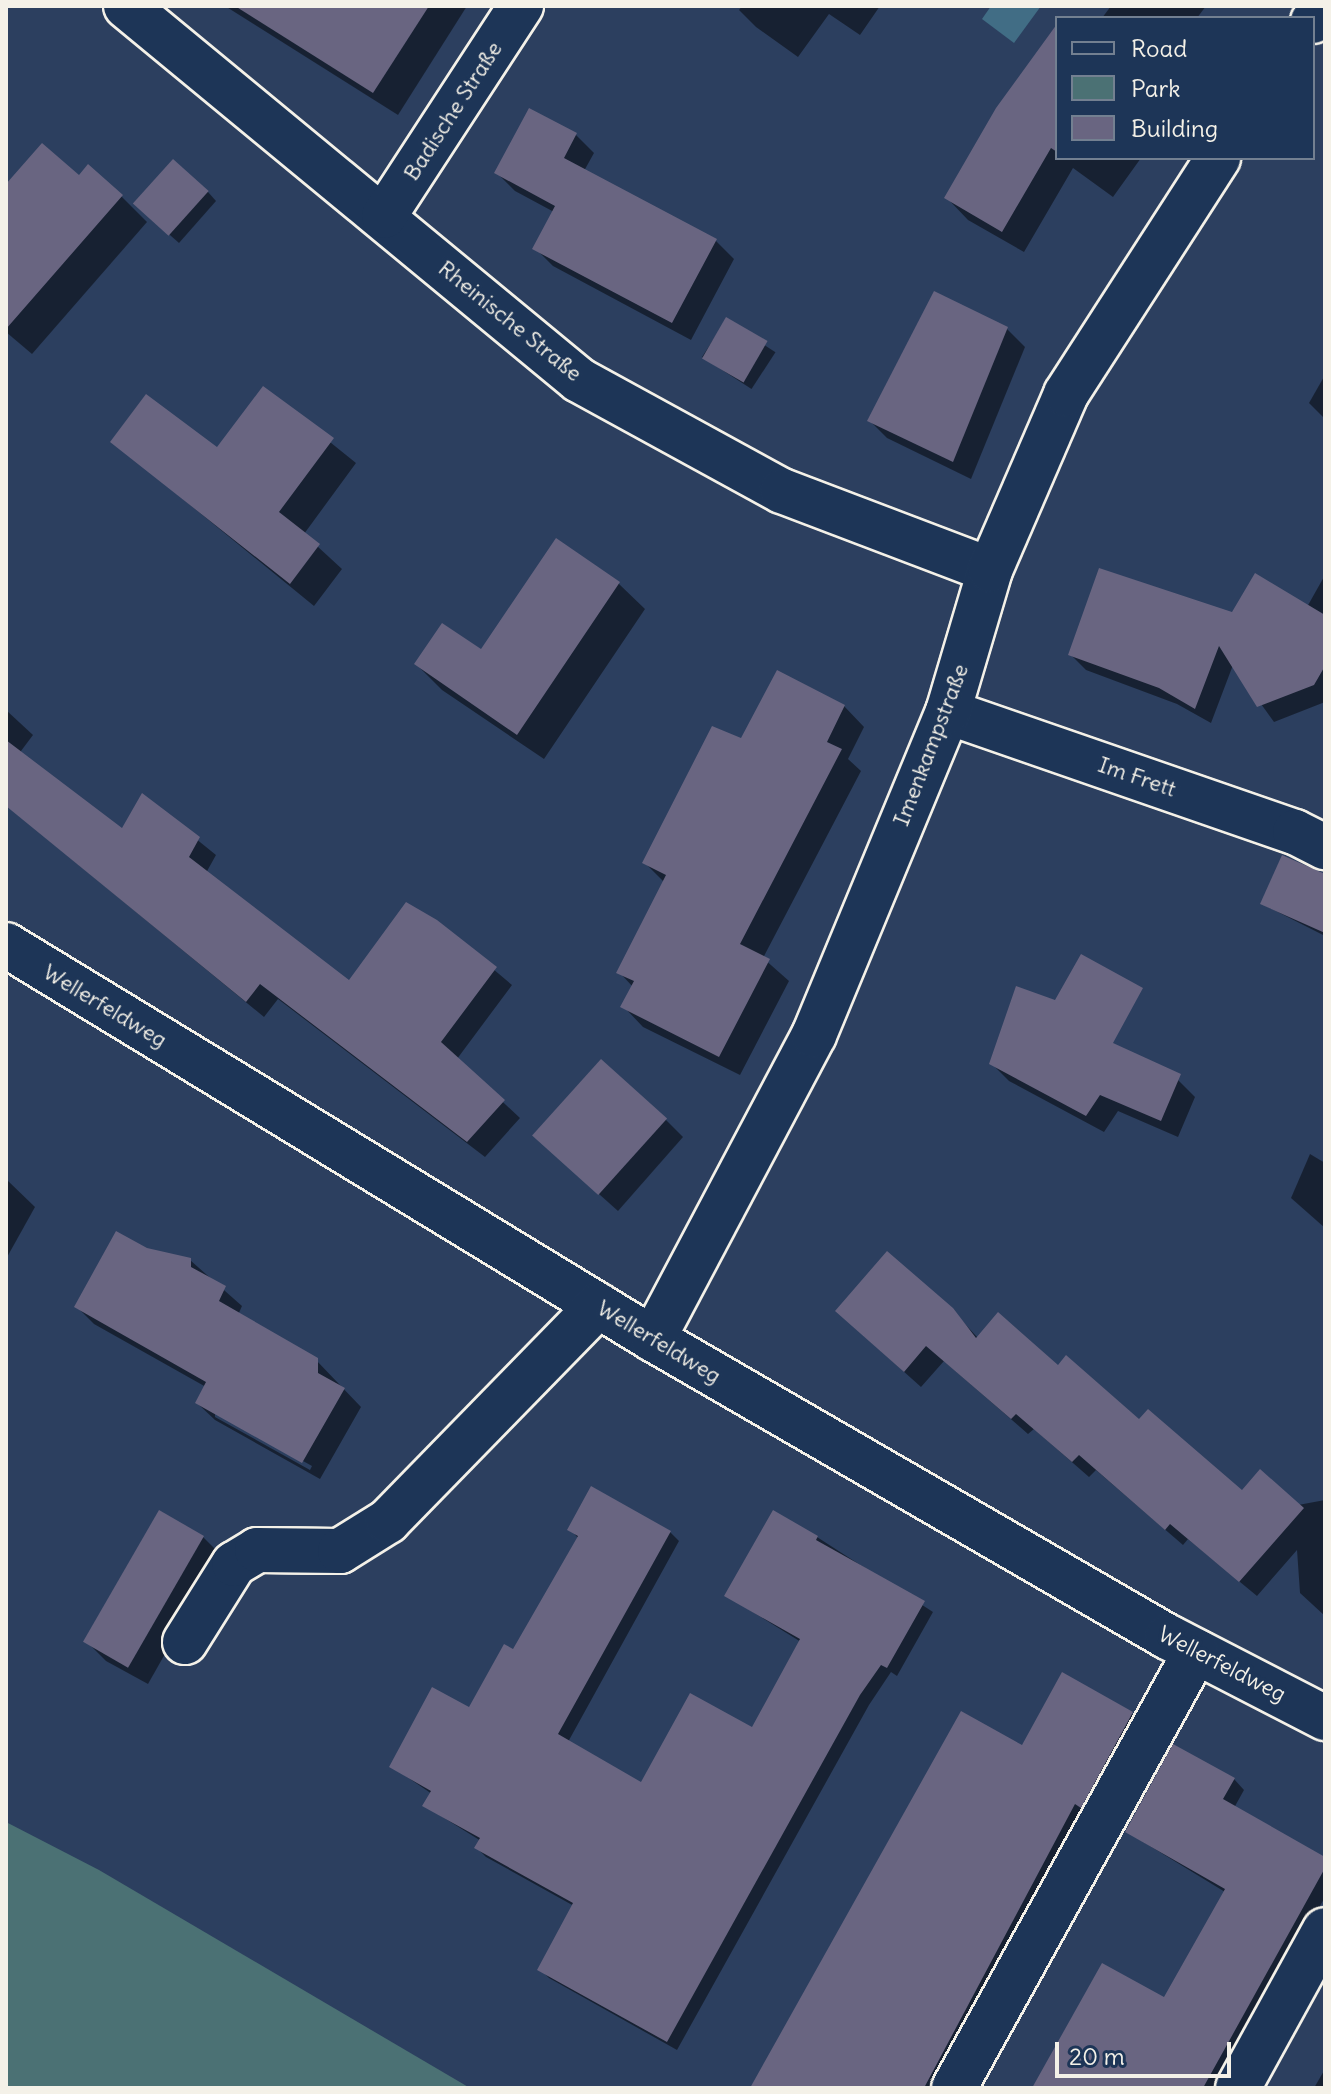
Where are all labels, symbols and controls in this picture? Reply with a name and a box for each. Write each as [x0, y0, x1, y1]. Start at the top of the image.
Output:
legend [1055, 16, 1315, 160]
text: Road [1131, 33, 1187, 63]
street label: Badische Straße [398, 37, 508, 185]
text: Park [1131, 73, 1181, 103]
text: Building [1131, 113, 1218, 143]
street label: Rheinische Straße [433, 255, 587, 387]
street label: Imenkampstraße [888, 660, 974, 830]
street label: Im Frett [1095, 751, 1179, 803]
street label: Wellerfeldweg [38, 959, 172, 1053]
street label: Wellerfeldweg [592, 1295, 726, 1389]
street label: Wellerfeldweg [1154, 1621, 1290, 1707]
scale bar [1059, 2026, 1235, 2076]
text: 20 m [1069, 2041, 1125, 2071]

